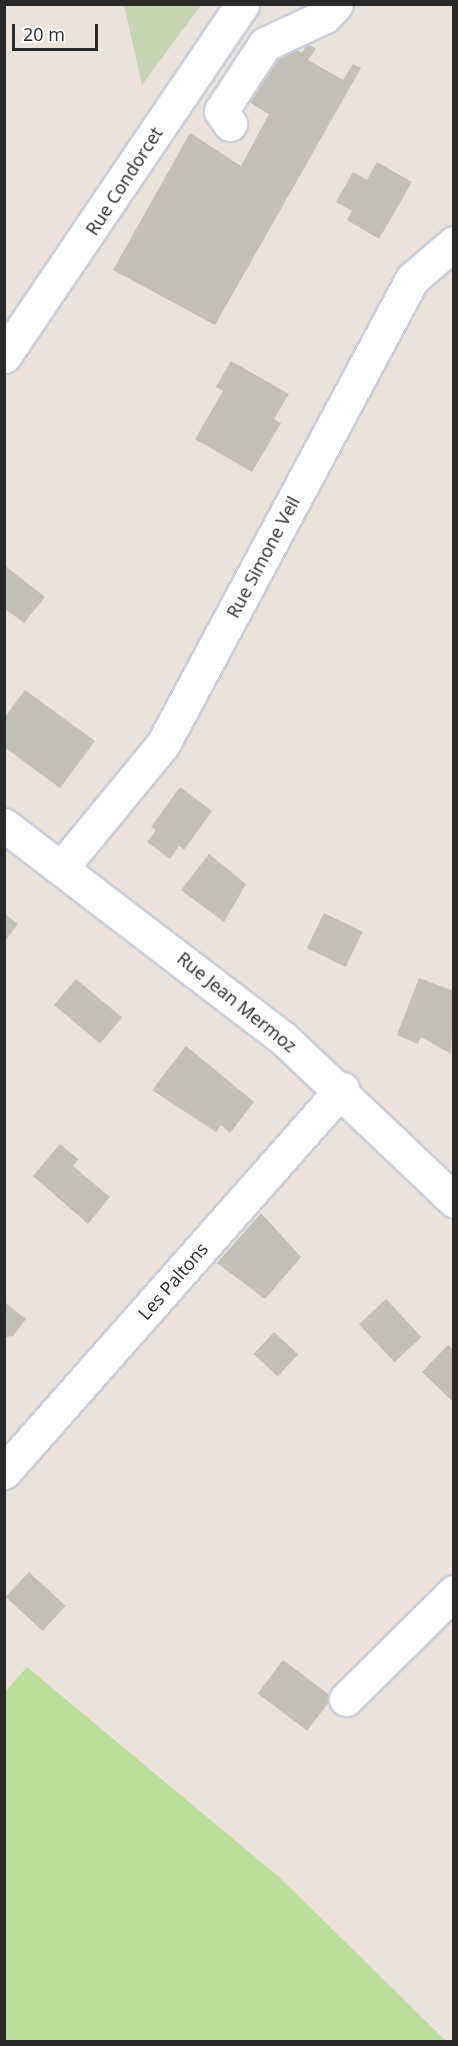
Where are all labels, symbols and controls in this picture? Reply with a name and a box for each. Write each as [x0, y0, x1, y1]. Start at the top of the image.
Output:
scale bar [15, 12, 100, 50]
text: 20 m [23, 22, 65, 46]
street label: Rue Condorcet [81, 123, 167, 239]
street label: Rue Simone Veil [222, 493, 304, 621]
street label: Rue Jean Mermoz [173, 947, 301, 1057]
street label: Les Paltons [134, 1238, 212, 1324]

